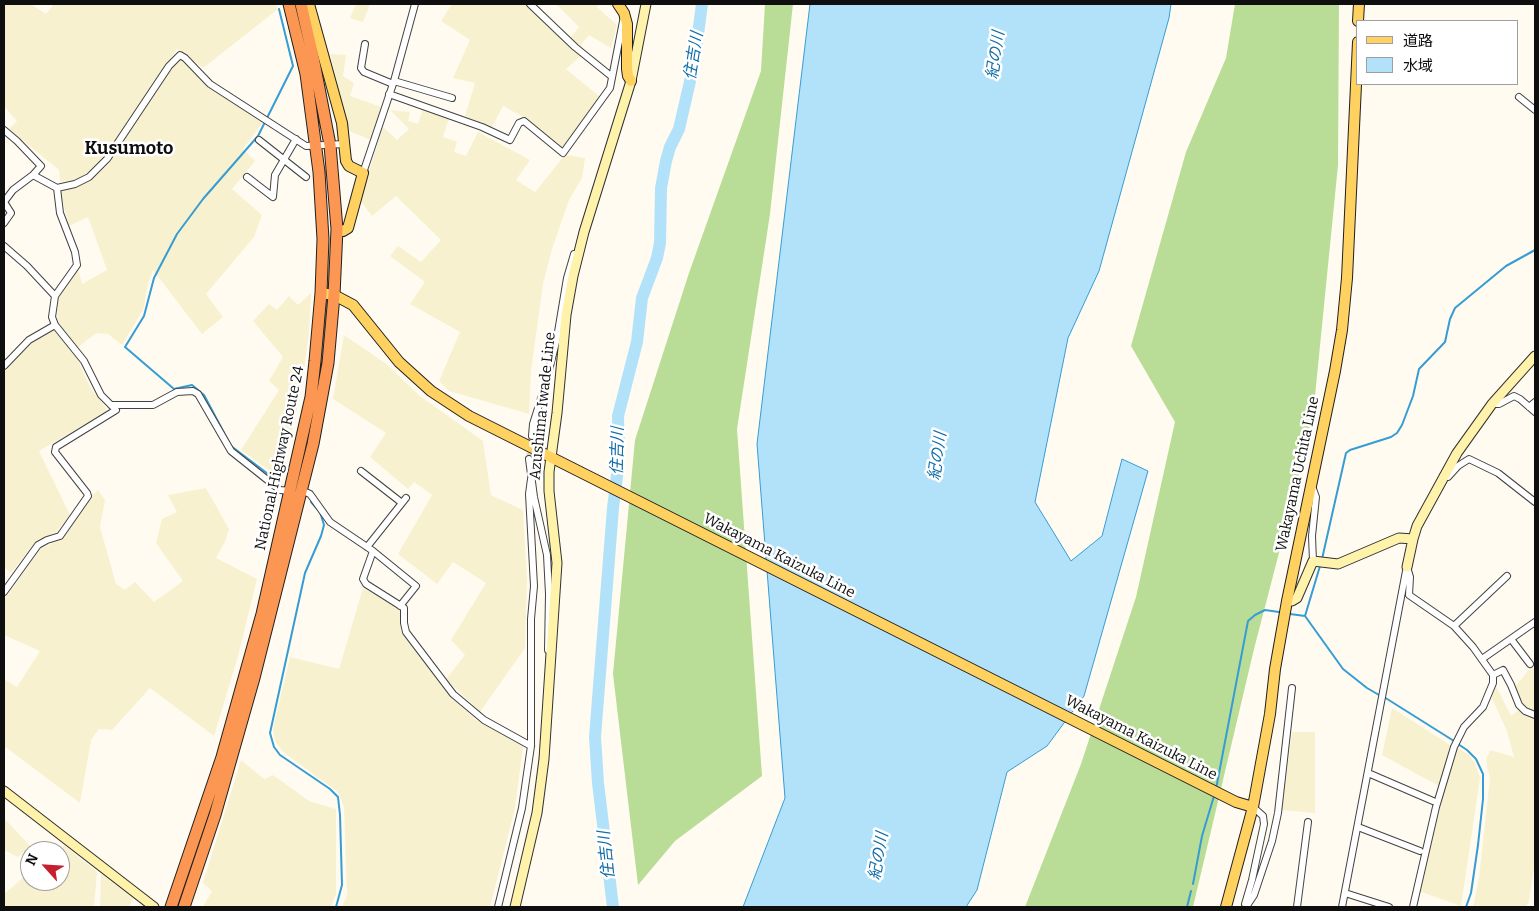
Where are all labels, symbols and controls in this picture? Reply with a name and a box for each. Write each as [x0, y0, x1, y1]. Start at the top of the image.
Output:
legend [1356, 20, 1519, 85]
water label: 紀の川 [983, 30, 1009, 80]
water label: 住吉川 [681, 31, 707, 81]
text: 道路 [1403, 32, 1433, 50]
text: 水域 [1403, 57, 1433, 75]
district label: Kusumoto [85, 138, 173, 160]
street label: Azushima Iwade Line [526, 331, 560, 481]
street label: National Highway Route 24 [252, 364, 308, 552]
street label: Wakayama Uchita Line [1273, 395, 1323, 553]
water label: 住吉川 [608, 427, 628, 475]
water label: 紀の川 [925, 431, 951, 481]
street label: Wakayama Kaizuka Line [700, 510, 858, 602]
street label: Wakayama Kaizuka Line [1062, 692, 1220, 784]
water label: 住吉川 [595, 830, 619, 880]
water label: 紀の川 [865, 831, 893, 881]
north arrow [20, 841, 70, 891]
text: N [22, 851, 42, 868]

